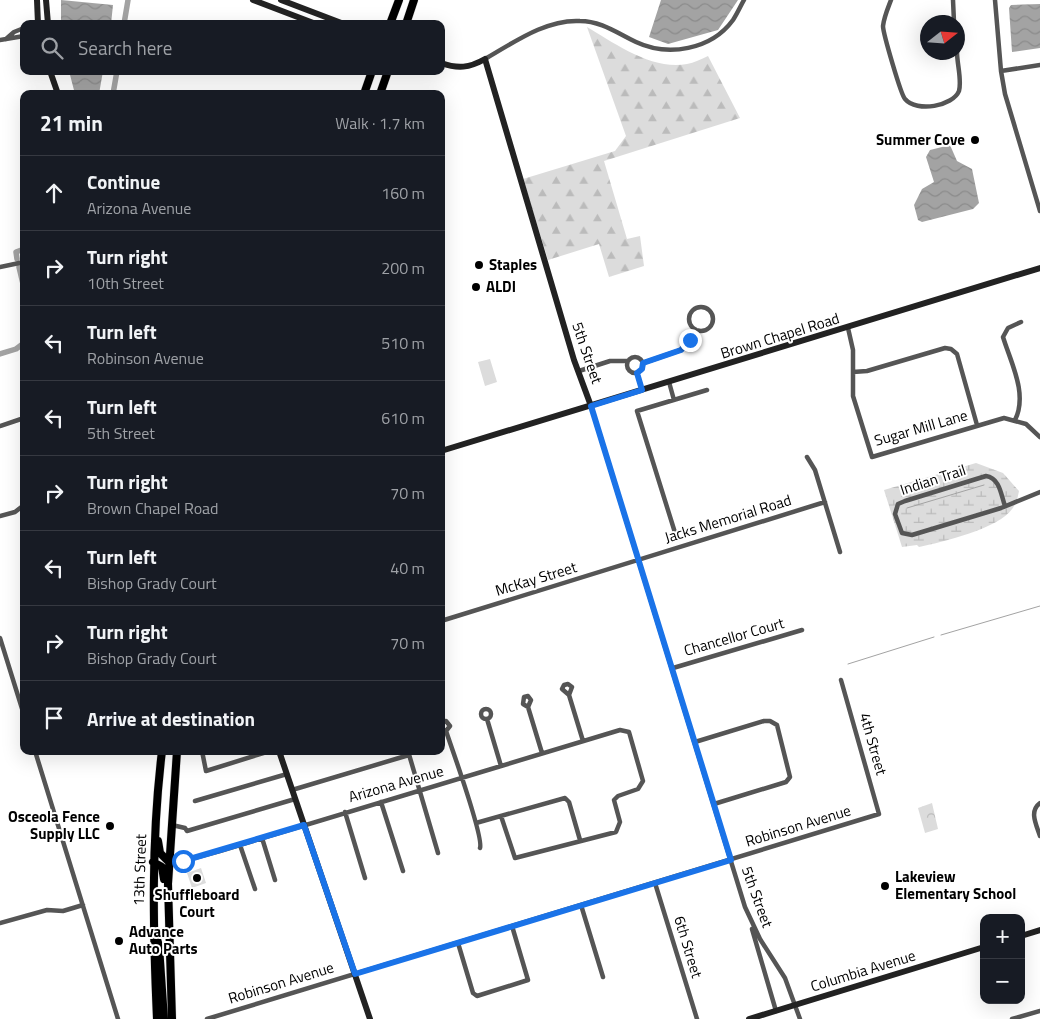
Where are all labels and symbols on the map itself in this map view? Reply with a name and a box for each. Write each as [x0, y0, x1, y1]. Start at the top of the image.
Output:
north arrow [920, 15, 965, 60]
place label: Summer Cove [876, 128, 965, 151]
marker: Summer Cove [969, 134, 981, 146]
place label: Staples [489, 253, 537, 276]
marker: Staples [473, 259, 485, 271]
place label: ALDI [486, 275, 516, 298]
marker: ALDI [470, 281, 482, 293]
street label: Brown Chapel Road [717, 306, 842, 365]
street label: 5th Street [566, 319, 609, 387]
route end [679, 329, 702, 352]
street label: Sugar Mill Lane [871, 403, 970, 452]
street label: Indian Trail [897, 458, 969, 501]
street label: Jacks Memorial Road [662, 488, 794, 549]
street label: McKay Street [492, 555, 580, 602]
street label: Chancellor Court [681, 611, 787, 662]
street label: 4th Street [854, 710, 894, 778]
street label: Arizona Avenue [346, 759, 446, 808]
street label: Robinson Avenue [742, 799, 854, 853]
place label: Osceola Fence Supply LLC [8, 805, 100, 845]
marker: Osceola Fence Supply LLC [104, 820, 116, 832]
street label: 13th Street [127, 833, 152, 906]
route start [172, 850, 195, 873]
street label: 5th Street [736, 863, 779, 931]
place label: Lakeview Elementary School [895, 865, 1016, 905]
marker: Shuffleboard Court [191, 872, 203, 884]
marker: Lakeview Elementary School [879, 880, 891, 892]
place label: Shuffleboard Court [155, 883, 239, 923]
street label: 6th Street [668, 913, 709, 981]
place label: Advance Auto Parts [129, 920, 198, 960]
marker: Advance Auto Parts [113, 935, 125, 947]
street label: Columbia Avenue [807, 944, 918, 997]
street label: Robinson Avenue [225, 956, 337, 1010]

